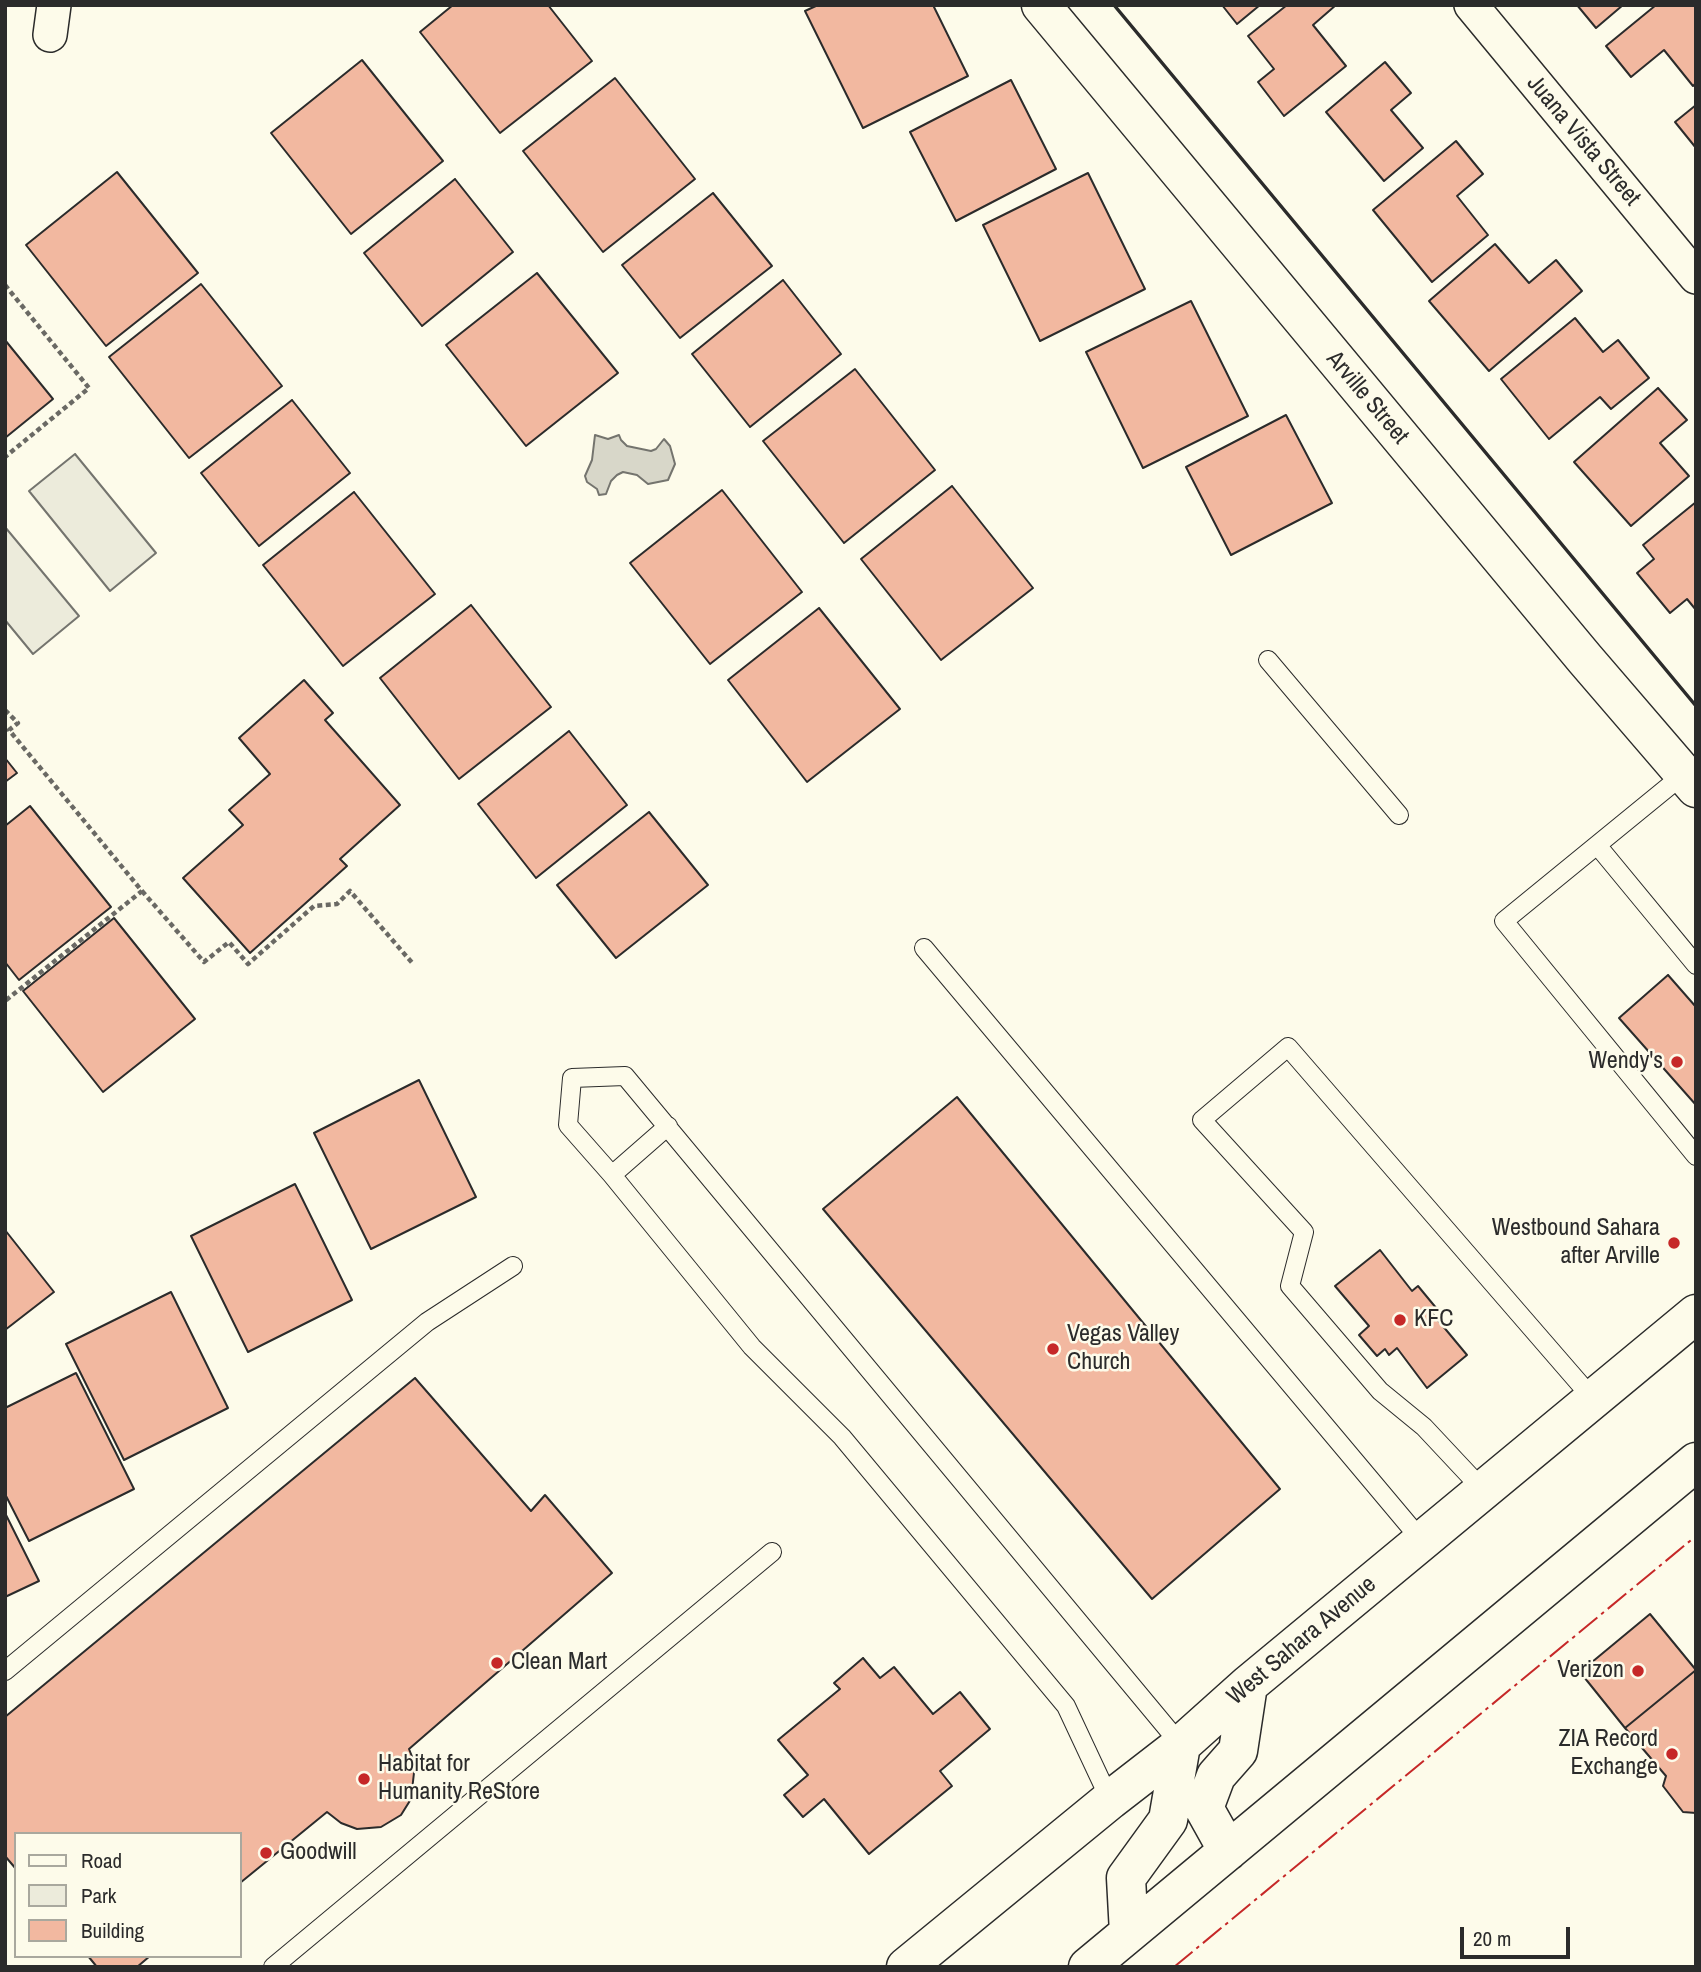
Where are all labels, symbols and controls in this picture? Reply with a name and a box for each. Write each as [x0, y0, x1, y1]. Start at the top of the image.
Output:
street label: Juana Vista Street [1520, 70, 1646, 212]
street label: Arville Street [1320, 346, 1414, 450]
place label: Wendy's [1588, 1048, 1663, 1076]
marker: Wendy's [1669, 1054, 1685, 1070]
place label: Westbound Sahara after Arville [1492, 1215, 1660, 1271]
marker: Westbound Sahara after Arville [1666, 1235, 1682, 1251]
place label: KFC [1414, 1306, 1453, 1334]
marker: KFC [1392, 1312, 1408, 1328]
place label: Vegas Valley Church [1067, 1321, 1179, 1377]
marker: Vegas Valley Church [1045, 1341, 1061, 1357]
street label: West Sahara Avenue [1222, 1570, 1382, 1712]
place label: Clean Mart [511, 1649, 607, 1677]
marker: Clean Mart [489, 1655, 505, 1671]
place label: Verizon [1557, 1657, 1624, 1685]
marker: Verizon [1630, 1663, 1646, 1679]
place label: ZIA Record Exchange [1558, 1726, 1658, 1782]
marker: ZIA Record Exchange [1664, 1746, 1680, 1762]
place label: Habitat for Humanity ReStore [378, 1751, 540, 1807]
marker: Habitat for Humanity ReStore [356, 1771, 372, 1787]
legend [14, 1832, 242, 1958]
place label: Goodwill [280, 1839, 357, 1867]
marker: Goodwill [258, 1845, 274, 1861]
text: Road [81, 1846, 122, 1875]
text: Park [81, 1881, 116, 1910]
scale bar [1463, 1912, 1573, 1956]
text: Building [81, 1916, 144, 1945]
text: 20 m [1473, 1924, 1511, 1953]

